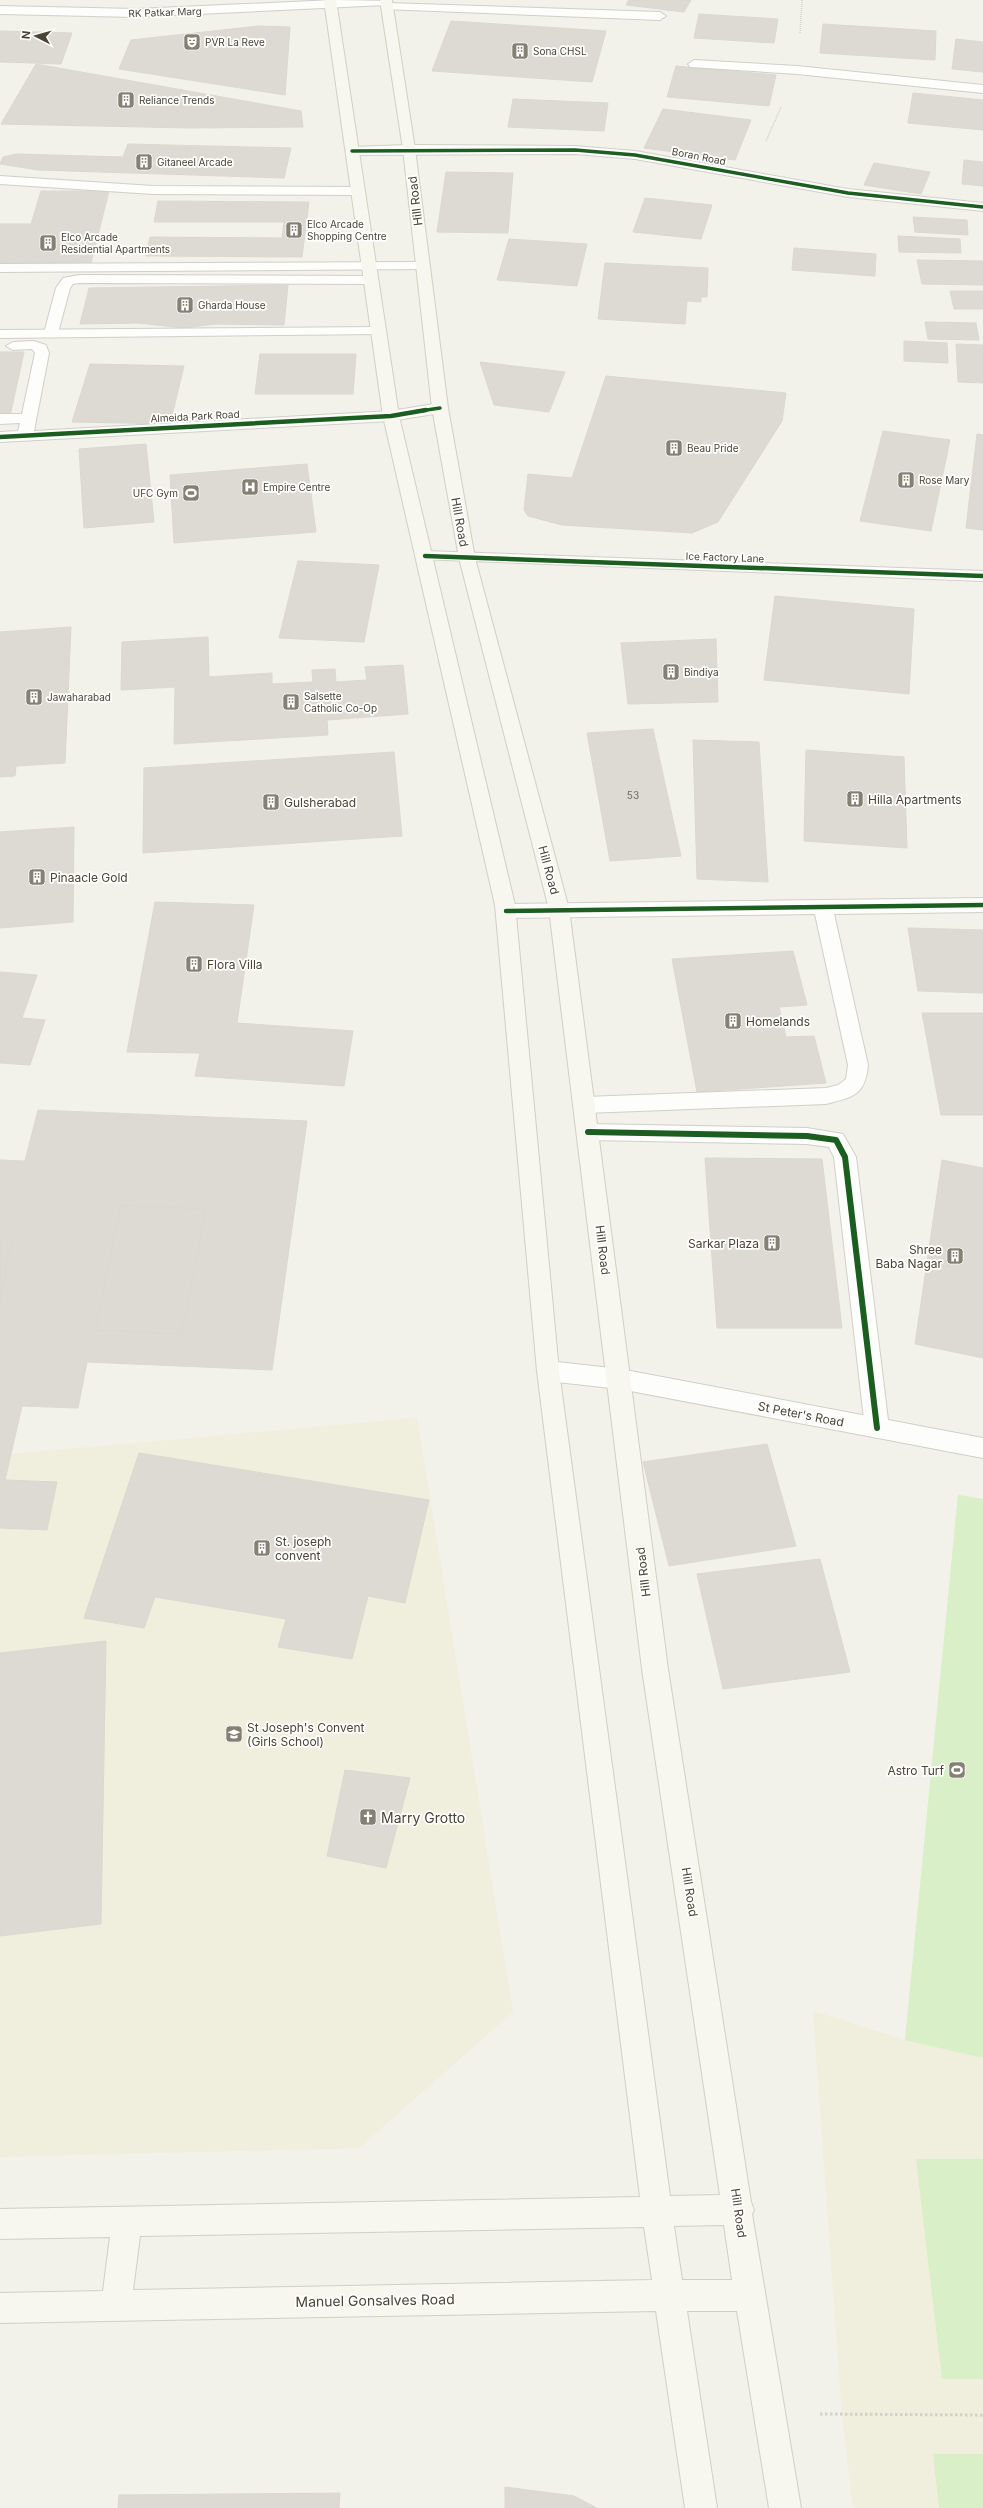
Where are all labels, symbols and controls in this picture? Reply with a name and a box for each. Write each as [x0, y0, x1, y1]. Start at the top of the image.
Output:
street label: RK Patkar Marg [128, 5, 202, 19]
north arrow [16, 16, 56, 56]
text: N [19, 30, 33, 40]
theatre icon: PVR La Reve [182, 32, 202, 52]
place label: PVR La Reve [205, 36, 265, 48]
building icon: Sona CHSL [510, 41, 530, 61]
place label: Sona CHSL [533, 45, 587, 57]
building icon: Reliance Trends [116, 90, 136, 110]
place label: Reliance Trends [139, 94, 214, 106]
street label: Boran Road [671, 145, 727, 167]
building icon: Gitaneel Arcade [134, 152, 154, 172]
place label: Gitaneel Arcade [157, 156, 233, 168]
street label: Hill Road [405, 175, 425, 227]
place label: Elco Arcade Shopping Centre [307, 218, 387, 242]
building icon: Elco Arcade Shopping Centre [284, 220, 304, 240]
place label: Elco Arcade Residential Apartments [61, 231, 170, 255]
building icon: Elco Arcade Residential Apartments [38, 233, 58, 253]
building icon: Gharda House [175, 295, 195, 315]
place label: Gharda House [198, 299, 266, 311]
street label: Almeida Park Road [150, 408, 240, 424]
building icon: Beau Pride [664, 438, 684, 458]
place label: Beau Pride [687, 442, 739, 454]
building icon: Rose Mary [896, 470, 916, 490]
place label: Rose Mary [919, 474, 970, 486]
hospital icon: Empire Centre [240, 477, 260, 497]
place label: Empire Centre [263, 481, 330, 493]
sports icon: UFC Gym [181, 483, 201, 503]
place label: UFC Gym [133, 487, 178, 499]
street label: Hill Road [448, 496, 472, 548]
street label: Ice Factory Lane [686, 550, 765, 564]
building icon: Bindiya [661, 662, 681, 682]
place label: Bindiya [684, 666, 719, 678]
building icon: Jawaharabad [24, 687, 44, 707]
place label: Salsette Catholic Co-Op [304, 690, 377, 714]
place label: Jawaharabad [47, 691, 111, 703]
building icon: Salsette Catholic Co-Op [281, 692, 301, 712]
house number: 53 [627, 789, 639, 801]
building icon: Hilla Apartments [845, 789, 865, 809]
building icon: Gulsherabad [261, 792, 281, 812]
place label: Hilla Apartments [868, 792, 962, 807]
place label: Gulsherabad [284, 795, 356, 810]
street label: Hill Road [535, 844, 563, 896]
building icon: Pinaacle Gold [27, 867, 47, 887]
place label: Pinaacle Gold [50, 870, 128, 885]
building icon: Flora Villa [184, 954, 204, 974]
place label: Flora Villa [207, 957, 263, 972]
building icon: Homelands [723, 1011, 743, 1031]
place label: Homelands [746, 1014, 810, 1029]
street label: Hill Road [593, 1224, 613, 1276]
building icon: Sarkar Plaza [762, 1233, 782, 1253]
place label: Sarkar Plaza [688, 1236, 759, 1251]
place label: Shree Baba Nagar [875, 1242, 942, 1271]
building icon: Shree Baba Nagar [945, 1246, 965, 1266]
street label: St Peter's Road [757, 1398, 845, 1430]
place label: St. joseph convent [275, 1534, 331, 1563]
building icon: St. joseph convent [252, 1538, 272, 1558]
street label: Hill Road [633, 1546, 653, 1598]
place label: St Joseph's Convent (Girls School) [247, 1720, 365, 1749]
school or university icon: St Joseph's Convent (Girls School) [224, 1724, 244, 1744]
sports icon: Astro Turf [947, 1760, 967, 1780]
place label: Astro Turf [887, 1763, 945, 1778]
church icon: Marry Grotto [358, 1807, 378, 1827]
place label: Marry Grotto [381, 1809, 465, 1826]
street label: Hill Road [679, 1866, 701, 1918]
street label: Hill Road [728, 2187, 750, 2239]
street label: Manuel Gonsalves Road [295, 2290, 455, 2310]

